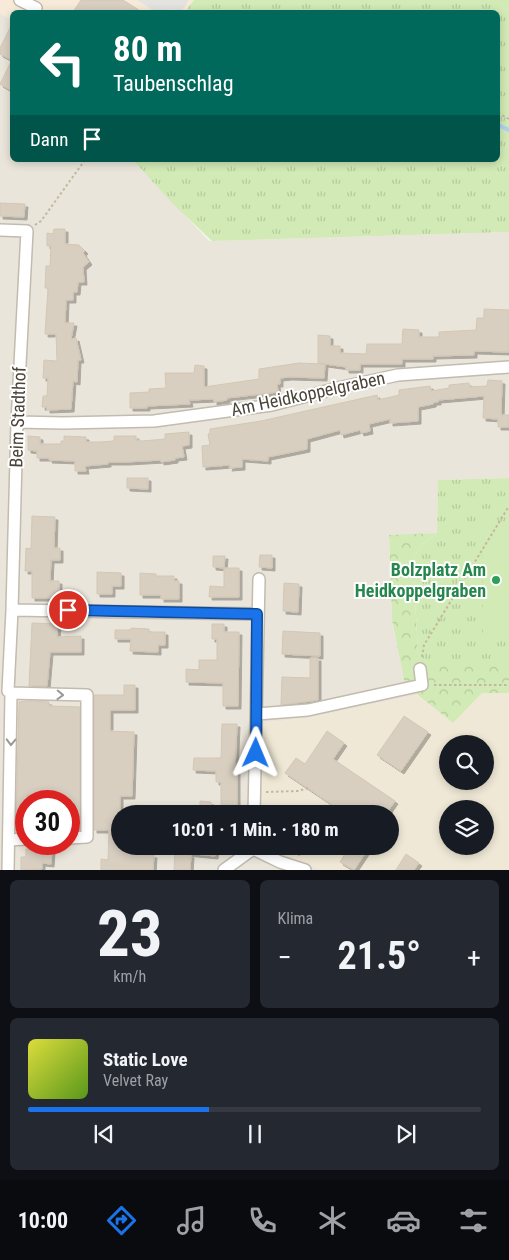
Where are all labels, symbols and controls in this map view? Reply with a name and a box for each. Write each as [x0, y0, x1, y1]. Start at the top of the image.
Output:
text: 80 m [113, 29, 182, 70]
icon: left [30, 30, 95, 95]
text: Taubenschlag [113, 71, 233, 96]
icon: arrive [78, 125, 106, 153]
text: Dann [30, 128, 68, 151]
street label: Beim Stadthof [5, 366, 30, 468]
street label: Am Heidkoppelgraben [229, 367, 387, 420]
place label: Bolzplatz Am Heidkoppelgraben [355, 559, 486, 601]
marker: Bolzplatz Am Heidkoppelgraben [490, 574, 502, 586]
pin [47, 589, 89, 631]
icon: arrive [54, 596, 82, 624]
one-way arrow [56, 689, 64, 700]
position arrow [229, 726, 281, 778]
map controls [439, 735, 494, 855]
button: search [439, 735, 494, 790]
one-way arrow [6, 738, 16, 746]
speed limit sign: 30 [15, 790, 80, 855]
button: layers [439, 800, 494, 855]
text: 10:01 · 1 Min. · 180 m [171, 818, 339, 841]
text: 23 [97, 896, 163, 972]
text: Klima [278, 909, 313, 928]
text: 21.5° [338, 934, 421, 978]
text: − [278, 941, 292, 974]
text: + [467, 941, 481, 974]
text: km/h [113, 967, 146, 986]
text: Static Love [103, 1048, 188, 1071]
text: Velvet Ray [103, 1071, 168, 1090]
icon: previous [90, 1120, 118, 1148]
icon: pause [241, 1120, 269, 1148]
icon: next [392, 1120, 420, 1148]
icon: directions [104, 1203, 139, 1238]
icon: music [174, 1203, 209, 1238]
icon: phone [245, 1203, 280, 1238]
icon: climate [315, 1203, 350, 1238]
icon: car [386, 1203, 421, 1238]
icon: filters [456, 1203, 491, 1238]
text: 10:00 [18, 1208, 68, 1233]

